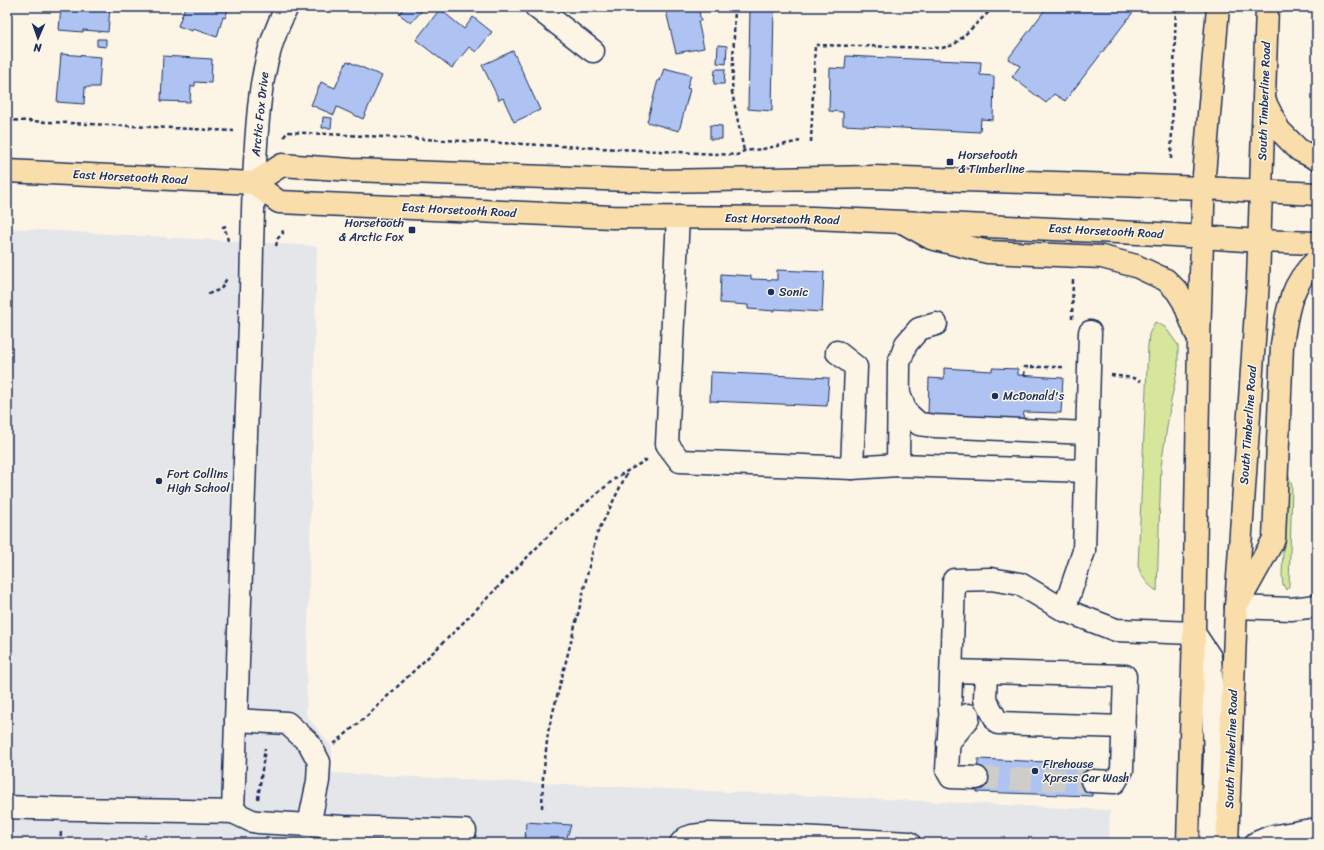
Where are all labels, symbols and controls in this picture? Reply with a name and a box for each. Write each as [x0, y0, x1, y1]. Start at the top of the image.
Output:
north arrow [18, 18, 58, 58]
text: N [33, 38, 43, 57]
street label: South Timberline Road [1251, 40, 1277, 161]
street label: Arctic Fox Drive [245, 71, 275, 158]
place label: Horsetooth & Timberline [958, 144, 1025, 180]
marker: Horsetooth & Timberline [945, 157, 955, 167]
street label: East Horsetooth Road [72, 163, 188, 191]
street label: East Horsetooth Road [401, 196, 517, 224]
street label: East Horsetooth Road [724, 207, 840, 231]
place label: Horsetooth & Arctic Fox [338, 212, 405, 248]
street label: East Horsetooth Road [1048, 217, 1164, 245]
marker: Horsetooth & Arctic Fox [407, 225, 417, 235]
place label: Sonic [779, 281, 808, 303]
marker: Sonic [766, 287, 776, 297]
street label: South Timberline Road [1233, 364, 1263, 485]
place label: McDonald's [1003, 385, 1065, 407]
marker: McDonald's [990, 391, 1000, 401]
place label: Fort Collins High School [167, 463, 230, 499]
marker: Fort Collins High School [154, 476, 164, 486]
street label: South Timberline Road [1218, 688, 1244, 809]
place label: Firehouse Xpress Car Wash [1042, 753, 1129, 789]
marker: Firehouse Xpress Car Wash [1030, 766, 1040, 776]

